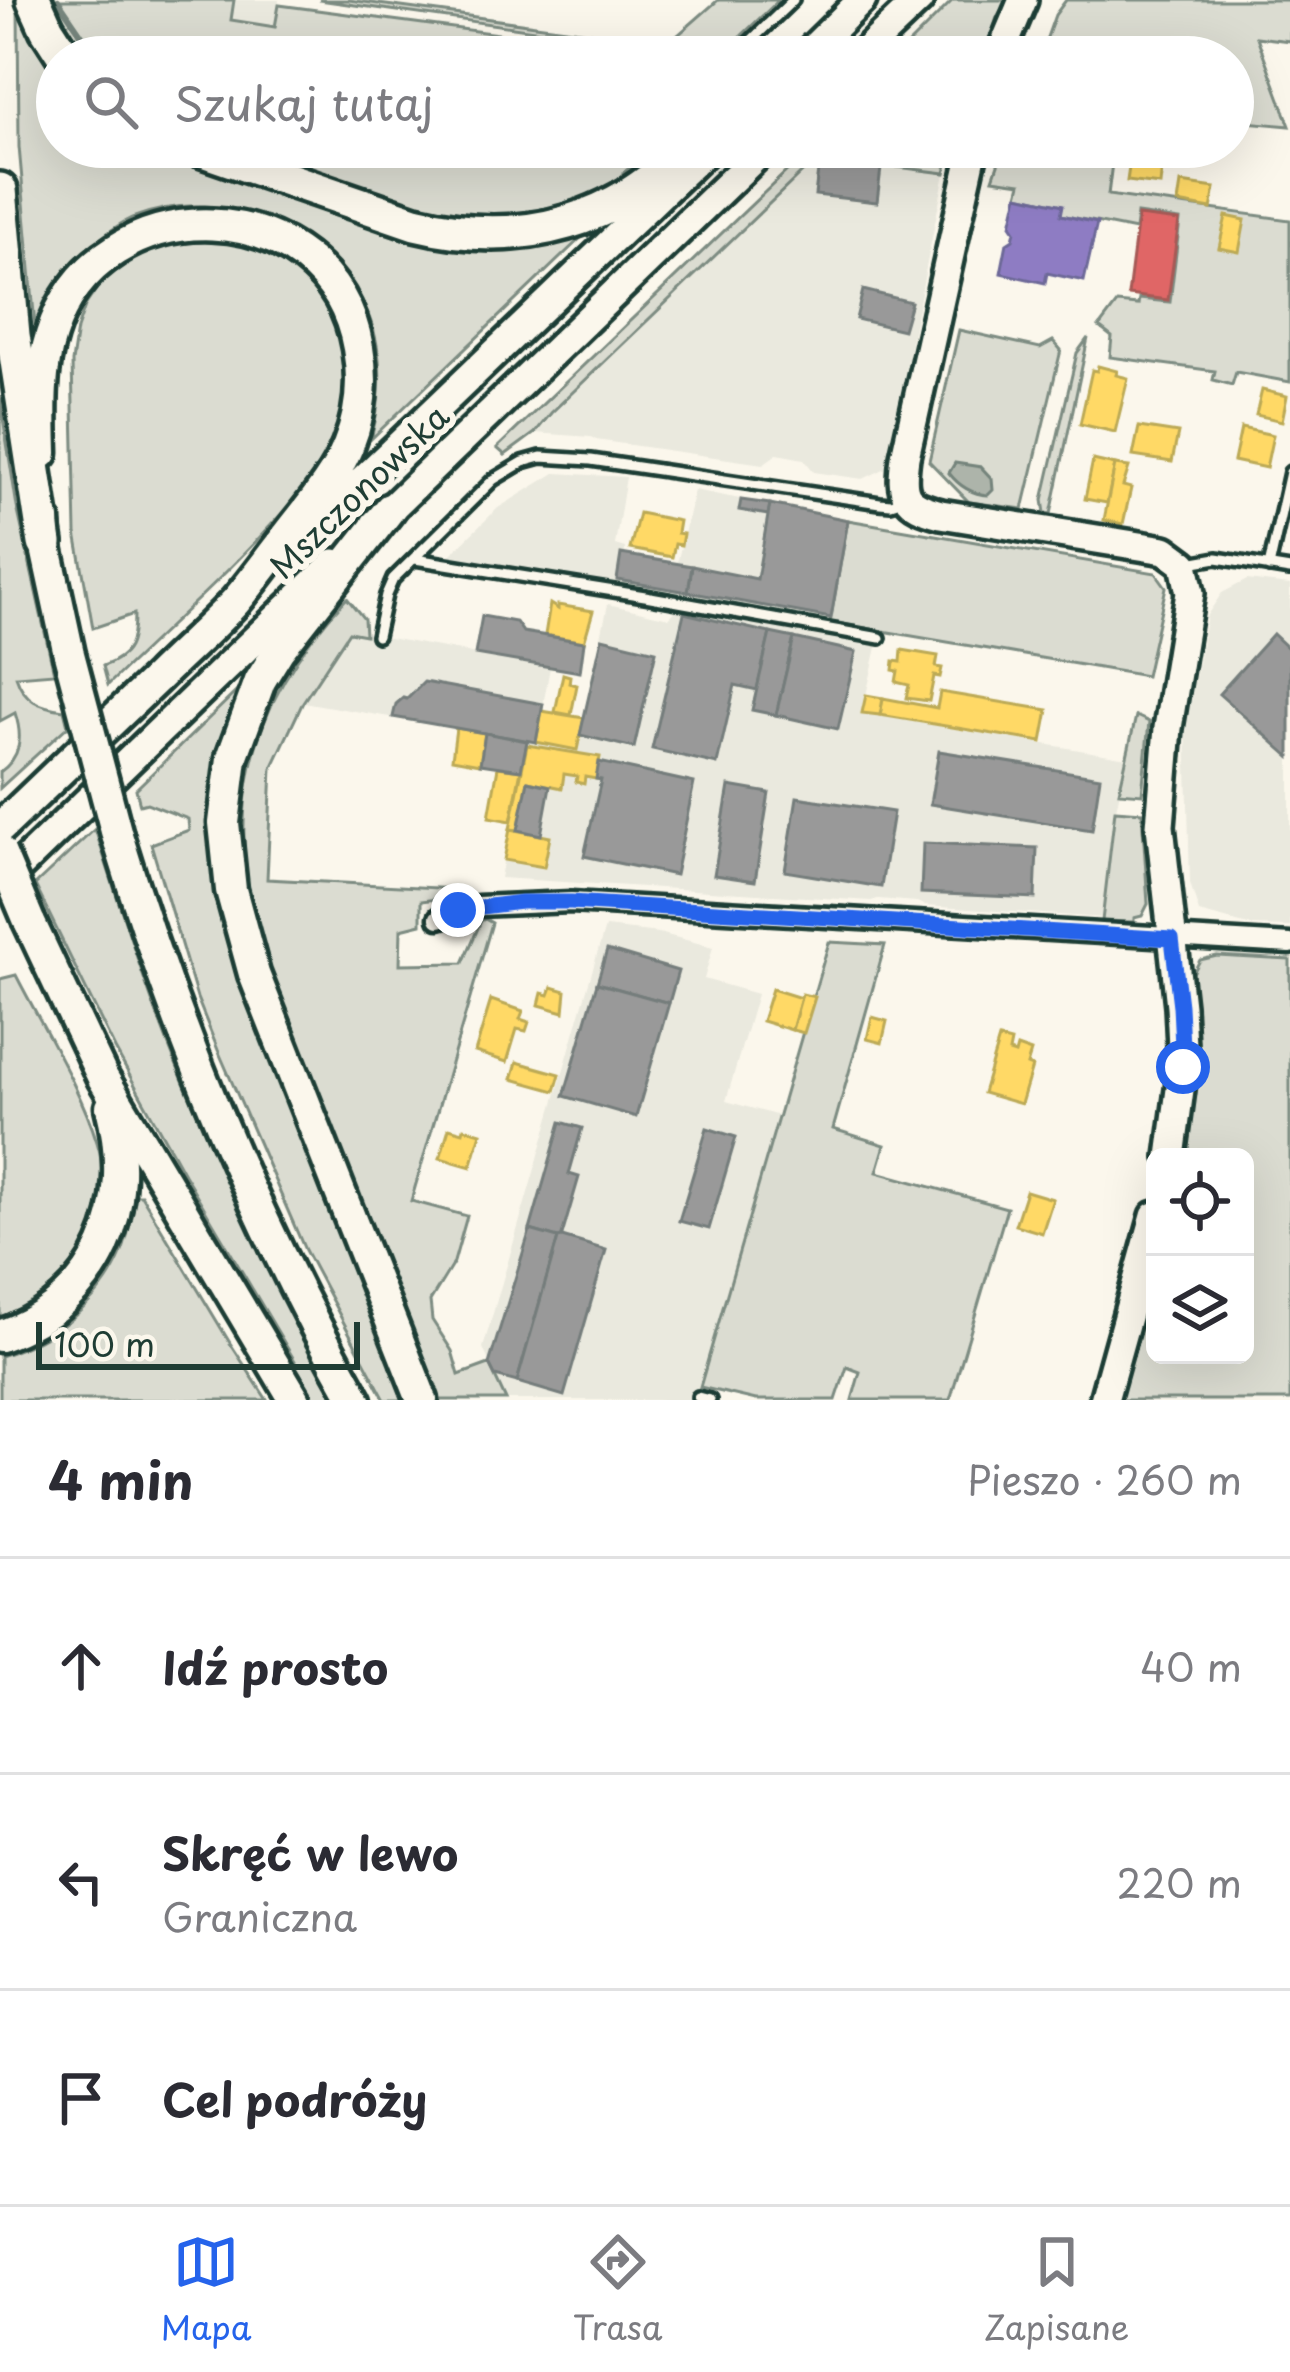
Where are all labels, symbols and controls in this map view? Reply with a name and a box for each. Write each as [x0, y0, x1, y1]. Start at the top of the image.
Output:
search box [36, 36, 1254, 168]
text: Szukaj tutaj [174, 68, 434, 136]
icon: search [78, 69, 144, 135]
street label: Mszczonowska [257, 391, 459, 589]
route end [431, 883, 485, 937]
route start [1156, 1040, 1210, 1094]
map controls [1146, 1148, 1254, 1364]
button: locate [1146, 1148, 1254, 1256]
button: layers [1146, 1256, 1254, 1364]
scale bar [36, 1316, 360, 1369]
text: 100 m [54, 1318, 155, 1368]
text: 4 min [48, 1440, 193, 1517]
text: Pieszo · 260 m [967, 1449, 1242, 1508]
text: Idź prosto [162, 1632, 388, 1700]
icon: ahead [48, 1633, 114, 1699]
text: 40 m [1140, 1636, 1242, 1695]
text: Skręć w lewo [162, 1818, 459, 1886]
icon: left [48, 1849, 114, 1915]
text: 220 m [1117, 1852, 1242, 1911]
text: Graniczna [162, 1886, 357, 1945]
text: Cel podróży [162, 2064, 427, 2132]
icon: arrive [48, 2065, 114, 2131]
tab: Mapa [161, 2229, 251, 2351]
tab: Trasa [573, 2229, 663, 2351]
tab: Zapisane [984, 2229, 1129, 2351]

